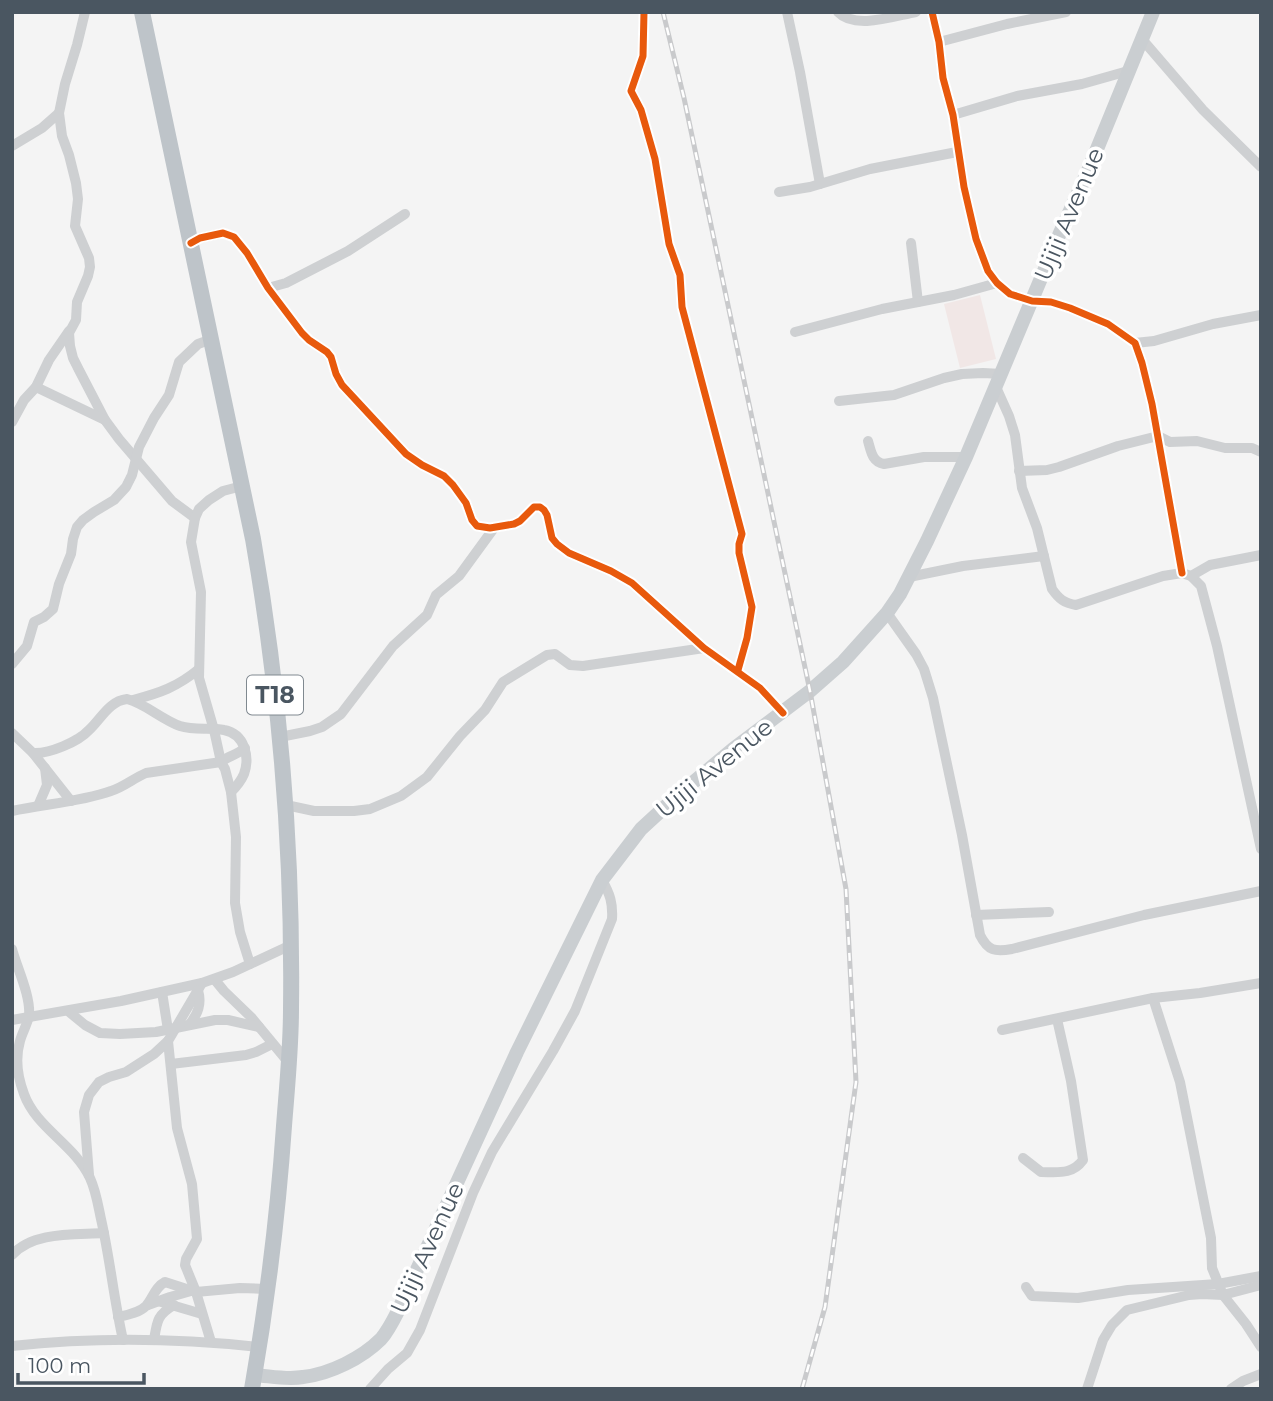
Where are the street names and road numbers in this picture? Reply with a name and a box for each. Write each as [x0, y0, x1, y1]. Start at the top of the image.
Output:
street label: Ujiji Avenue [1028, 143, 1110, 285]
road number: T18 [247, 676, 303, 715]
street label: Ujiji Avenue [650, 712, 778, 824]
street label: Ujiji Avenue [384, 1178, 470, 1318]

